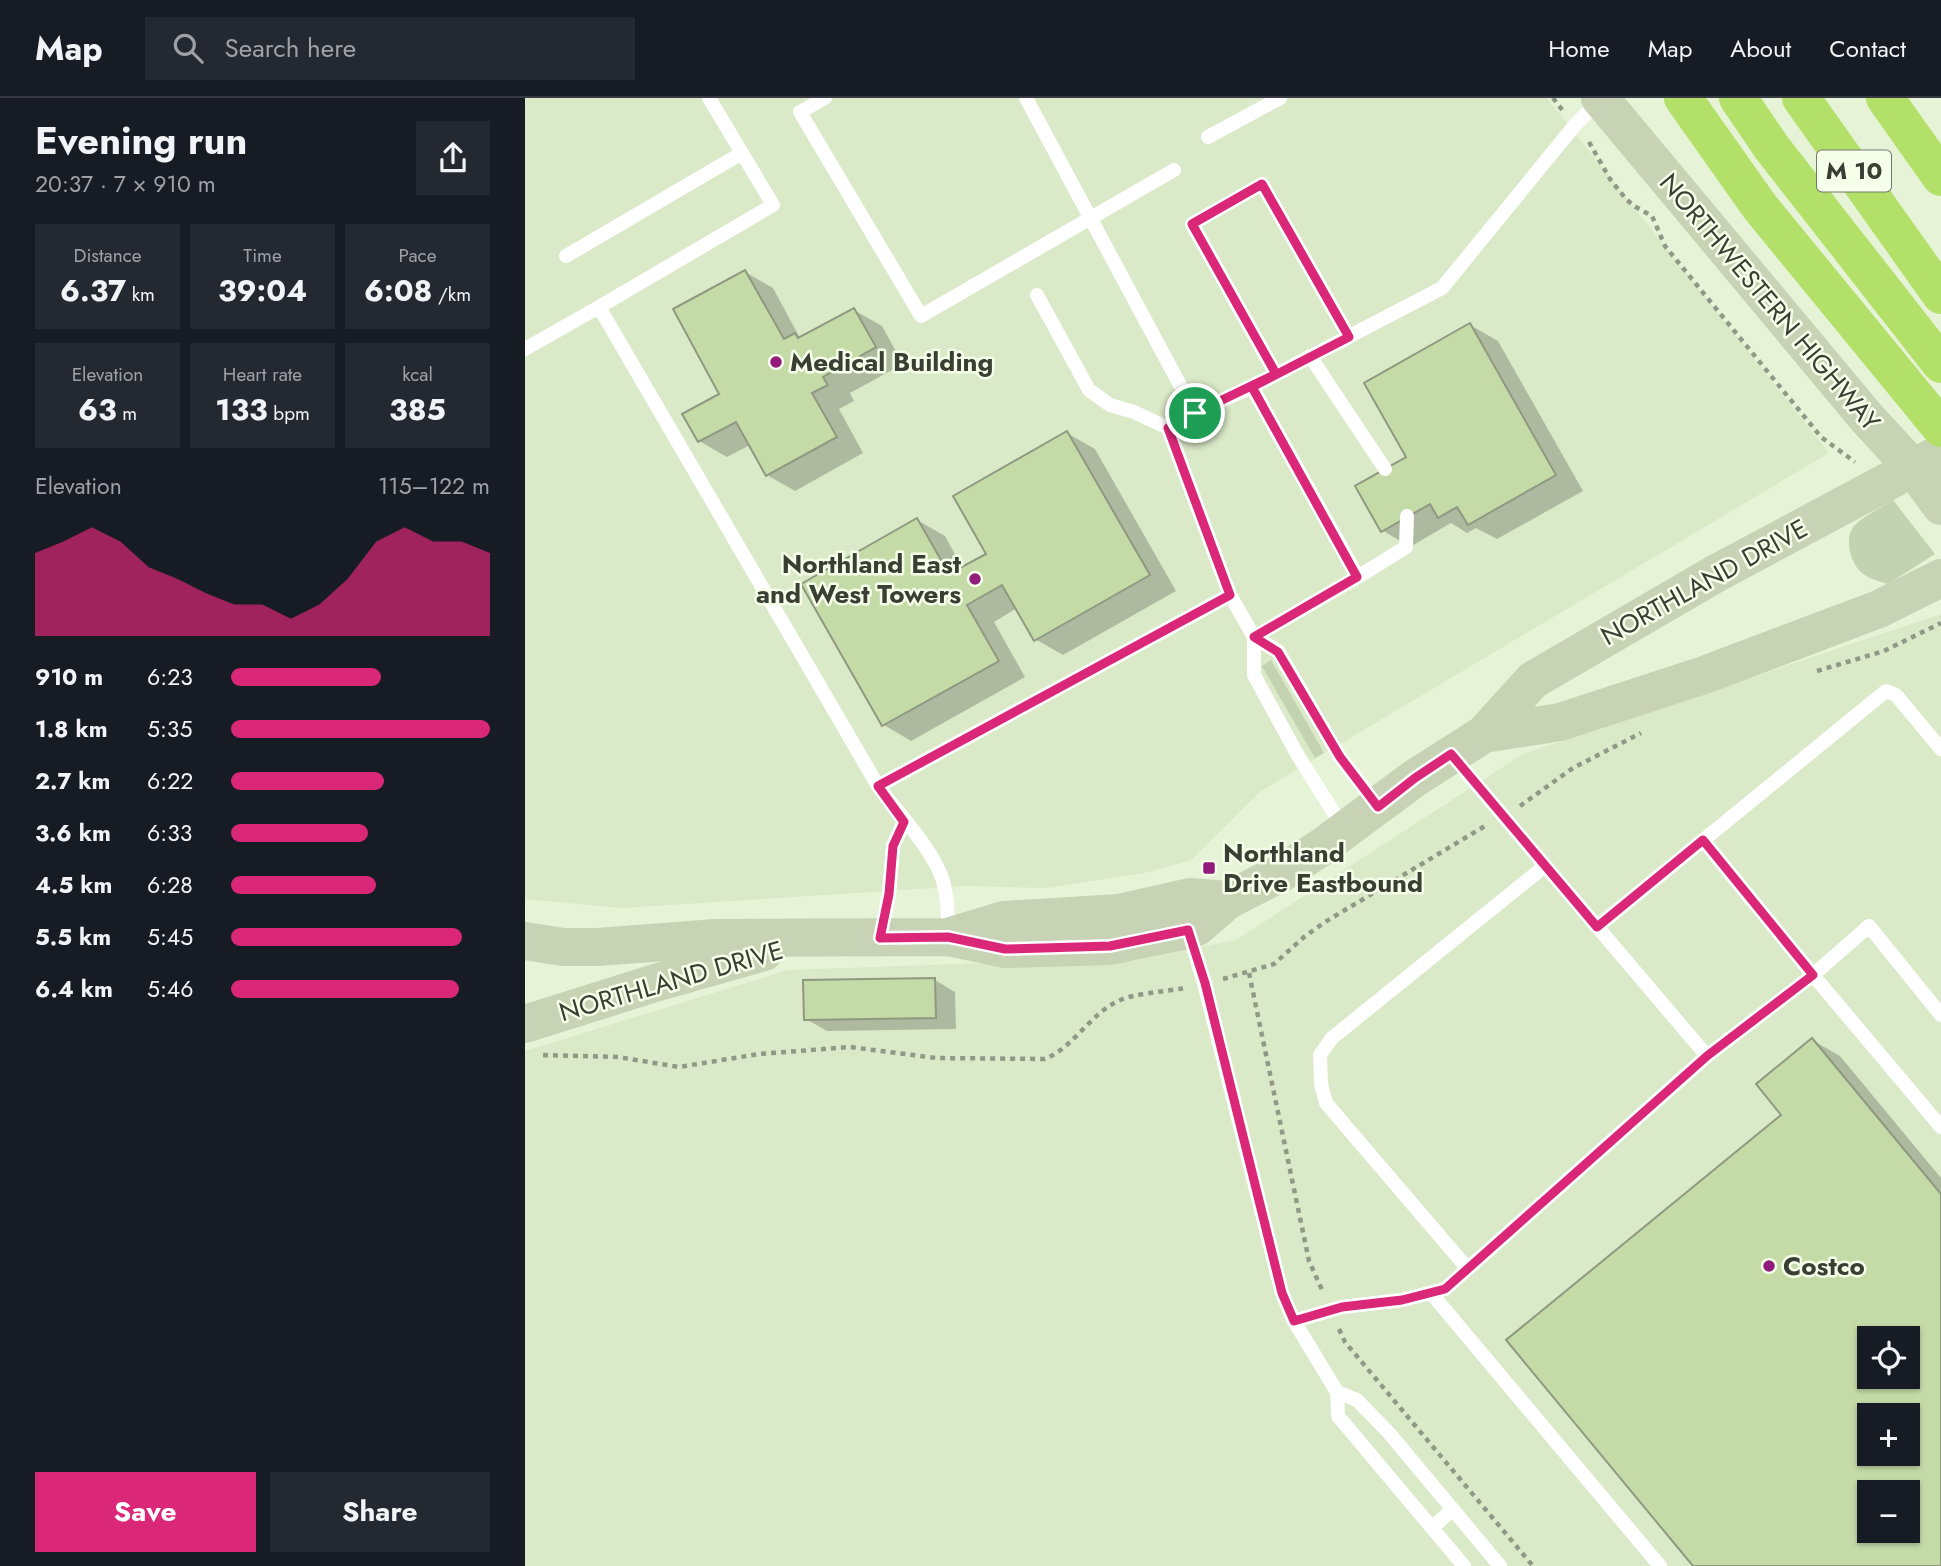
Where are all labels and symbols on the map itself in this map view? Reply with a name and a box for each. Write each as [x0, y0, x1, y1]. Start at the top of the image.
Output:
road number: M 10 [1817, 150, 1891, 192]
street label: NORTHWESTERN HIGHWAY [1651, 165, 1890, 439]
place label: Medical Building [790, 343, 993, 381]
marker: Medical Building [768, 354, 784, 370]
pin [1165, 383, 1225, 443]
street label: NORTHLAND DRIVE [1594, 509, 1814, 655]
place label: Northland East and West Towers [756, 545, 962, 613]
marker: Northland East and West Towers [967, 571, 983, 587]
place label: Northland Drive Eastbound [1223, 834, 1423, 902]
marker: Northland Drive Eastbound [1201, 860, 1217, 876]
street label: NORTHLAND DRIVE [555, 931, 787, 1031]
place label: Costco [1783, 1247, 1865, 1285]
marker: Costco [1761, 1258, 1777, 1274]

